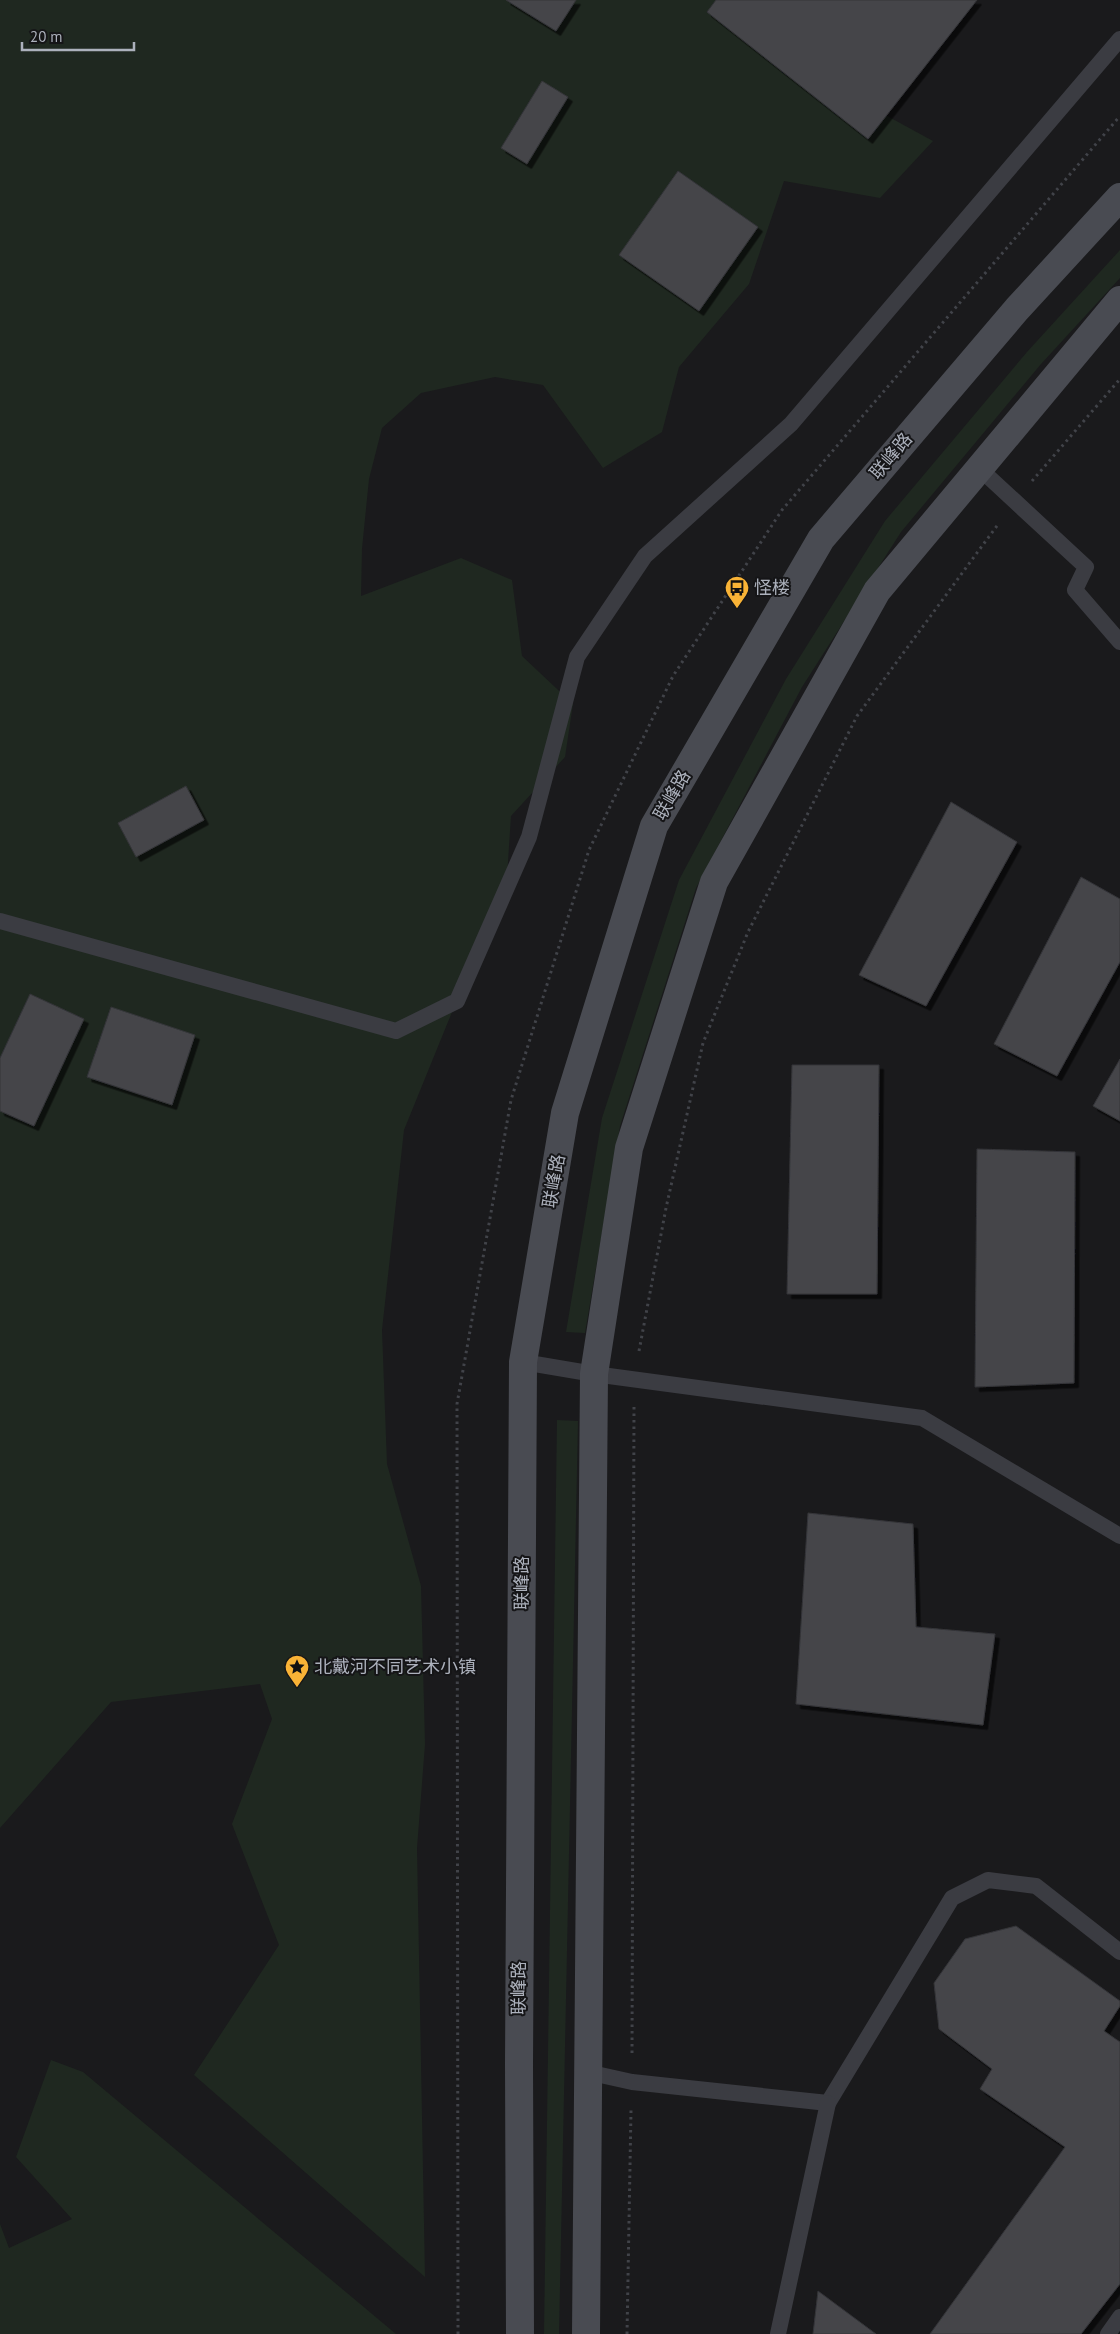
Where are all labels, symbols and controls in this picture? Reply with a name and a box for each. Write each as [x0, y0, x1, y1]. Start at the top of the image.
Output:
scale bar [22, 20, 135, 52]
text: 20 m [30, 27, 63, 46]
street label: 联峰路 [864, 428, 917, 484]
bus stop icon: 怪楼 [724, 575, 750, 609]
place label: 怪楼 [754, 576, 790, 599]
street label: 联峰路 [648, 766, 695, 824]
street label: 联峰路 [537, 1152, 570, 1209]
street label: 联峰路 [510, 1556, 533, 1610]
place icon: 北戴河不同艺术小镇 [284, 1654, 310, 1688]
place label: 北戴河不同艺术小镇 [314, 1655, 476, 1678]
street label: 联峰路 [507, 1961, 530, 2015]

